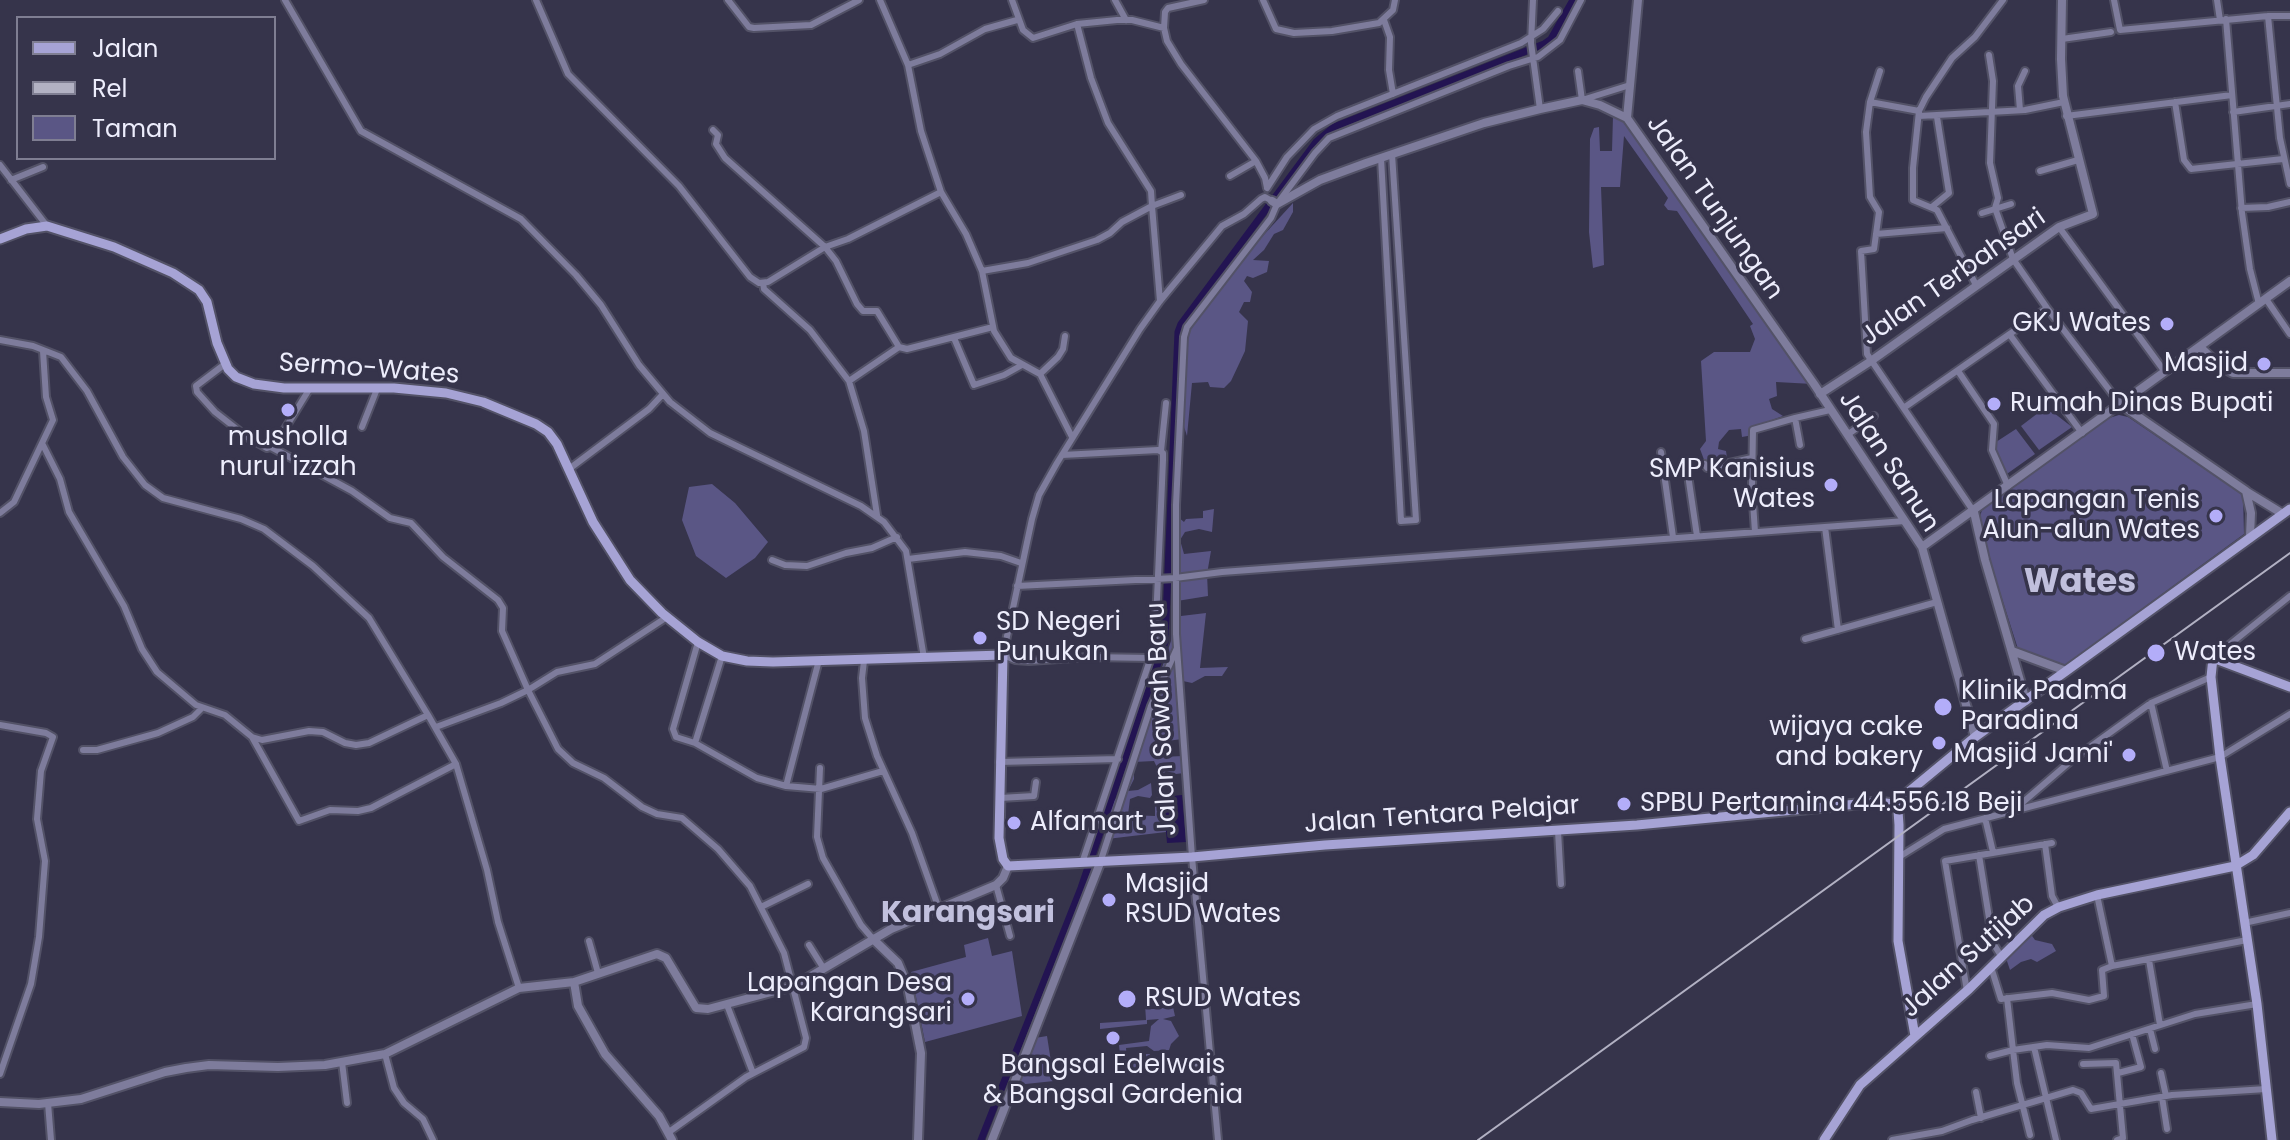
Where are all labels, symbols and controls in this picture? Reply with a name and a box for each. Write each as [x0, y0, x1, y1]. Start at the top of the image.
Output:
legend [16, 16, 276, 160]
text: Jalan [92, 32, 158, 65]
text: Rel [92, 72, 127, 105]
street label: Jalan Tunjungan [1639, 110, 1789, 306]
text: Taman [92, 112, 178, 145]
street label: Jalan Terbahsari [1856, 203, 2052, 353]
place label: GKJ Wates [2012, 308, 2151, 340]
marker: GKJ Wates [2158, 315, 2176, 333]
street label: Sermo-Wates [278, 348, 460, 392]
place label: Masjid [2164, 348, 2248, 380]
marker: Masjid [2255, 355, 2273, 373]
street label: Jalan Sanun [1831, 386, 1945, 538]
place label: Rumah Dinas Bupati [2010, 388, 2273, 420]
marker: Rumah Dinas Bupati [1985, 395, 2003, 413]
marker: musholla nurul izzah [279, 401, 297, 419]
place label: musholla nurul izzah [219, 422, 357, 484]
place label: SMP Kanisius Wates [1649, 454, 1815, 516]
marker: SMP Kanisius Wates [1822, 476, 1840, 494]
place label: Lapangan Tenis Alun-alun Wates [1982, 485, 2200, 546]
marker: Lapangan Tenis Alun-alun Wates [2207, 507, 2225, 525]
district label: Wates [2024, 563, 2136, 603]
street label: Jalan Sawah Baru [1141, 601, 1185, 837]
place label: SD Negeri Punukan [996, 607, 1121, 668]
marker: SD Negeri Punukan [971, 629, 989, 647]
place label: Wates [2174, 637, 2256, 669]
marker: Wates [2145, 642, 2167, 664]
place label: Klinik Padma Paradina [1961, 676, 2127, 738]
marker: Klinik Padma Paradina [1932, 696, 1954, 718]
place label: wijaya cake and bakery [1769, 712, 1923, 774]
marker: wijaya cake and bakery [1930, 734, 1948, 752]
place label: Masjid Jami' [1953, 739, 2113, 771]
marker: Masjid Jami' [2120, 746, 2138, 764]
place label: SPBU Pertamina 44.556.18 Beji [1640, 788, 2022, 820]
street label: Jalan Tentara Pelajar [1303, 791, 1581, 841]
marker: SPBU Pertamina 44.556.18 Beji [1615, 795, 1633, 813]
place label: Alfamart [1030, 807, 1144, 839]
marker: Alfamart [1005, 814, 1023, 832]
place label: Masjid RSUD Wates [1125, 869, 1281, 930]
street label: Jalan Sutijab [1896, 889, 2042, 1025]
marker: Masjid RSUD Wates [1100, 891, 1118, 909]
district label: Karangsari [881, 896, 1055, 932]
place label: Lapangan Desa Karangsari [747, 968, 952, 1030]
place label: RSUD Wates [1145, 983, 1301, 1015]
marker: RSUD Wates [1116, 988, 1138, 1010]
marker: Lapangan Desa Karangsari [959, 990, 977, 1008]
marker: Bangsal Edelwais & Bangsal Gardenia [1104, 1029, 1122, 1047]
place label: Bangsal Edelwais & Bangsal Gardenia [983, 1050, 1243, 1112]

